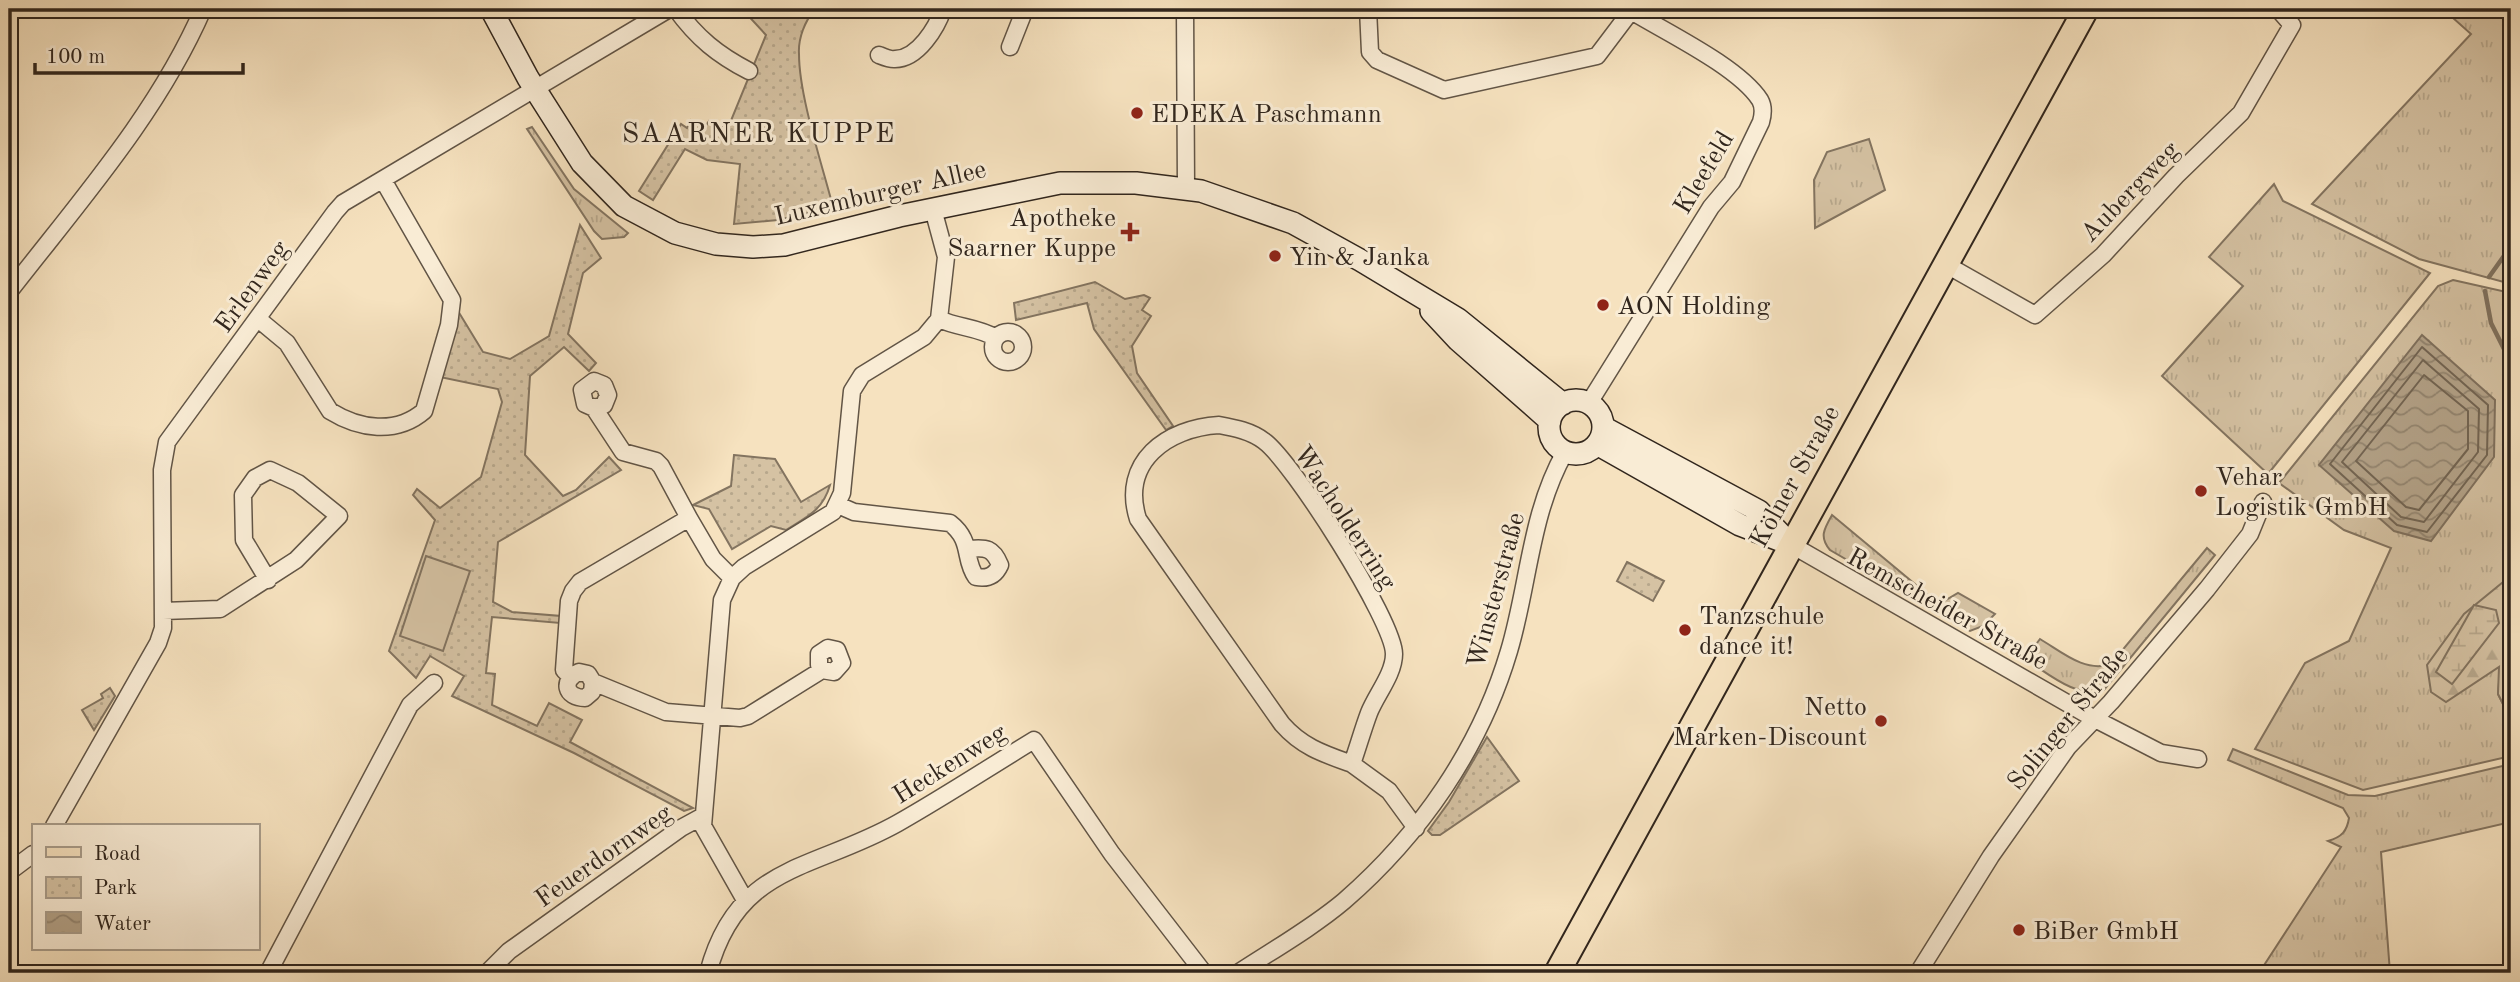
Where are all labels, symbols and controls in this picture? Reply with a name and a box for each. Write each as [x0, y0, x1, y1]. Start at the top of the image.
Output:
scale bar [35, 32, 243, 76]
text: 100 m [46, 47, 105, 68]
place label: EDEKA Paschmann [1151, 102, 1382, 128]
marker: EDEKA Paschmann [1129, 105, 1145, 121]
district label: SAARNER KUPPE [622, 121, 896, 149]
street label: Kleefeld [1670, 127, 1739, 219]
street label: Aubergweg [2076, 137, 2184, 248]
street label: Luxemburger Allee [772, 157, 989, 231]
place label: Apotheke Saarner Kuppe [947, 206, 1116, 262]
marker: Apotheke Saarner Kuppe [1122, 224, 1138, 240]
street label: Erlenweg [211, 236, 294, 338]
place label: Yin & Janka [1289, 245, 1430, 271]
marker: Yin & Janka [1267, 248, 1283, 264]
place label: AON Holding [1617, 294, 1770, 320]
marker: AON Holding [1595, 297, 1611, 313]
street label: Kölner Straße [1746, 402, 1845, 552]
street label: Wacholderring [1288, 441, 1400, 595]
place label: Vehar Logistik GmbH [2215, 465, 2388, 521]
marker: Vehar Logistik GmbH [2193, 483, 2209, 499]
street label: Winsterstraße [1464, 510, 1530, 671]
street label: Remscheider Straße [1842, 544, 2052, 676]
place label: Tanzschule dance it! [1699, 604, 1824, 660]
marker: Tanzschule dance it! [1677, 622, 1693, 638]
street label: Solinger Straße [2003, 643, 2134, 796]
place label: Netto Marken-Discount [1673, 695, 1867, 751]
marker: Netto Marken-Discount [1873, 713, 1889, 729]
street label: Heckenweg [889, 720, 1011, 810]
street label: Feuerdornweg [531, 800, 677, 913]
legend [32, 824, 259, 950]
text: Road [94, 844, 141, 865]
text: Park [94, 878, 137, 899]
text: Water [94, 914, 151, 935]
place label: BiBer GmbH [2033, 919, 2179, 945]
marker: BiBer GmbH [2011, 922, 2027, 938]

